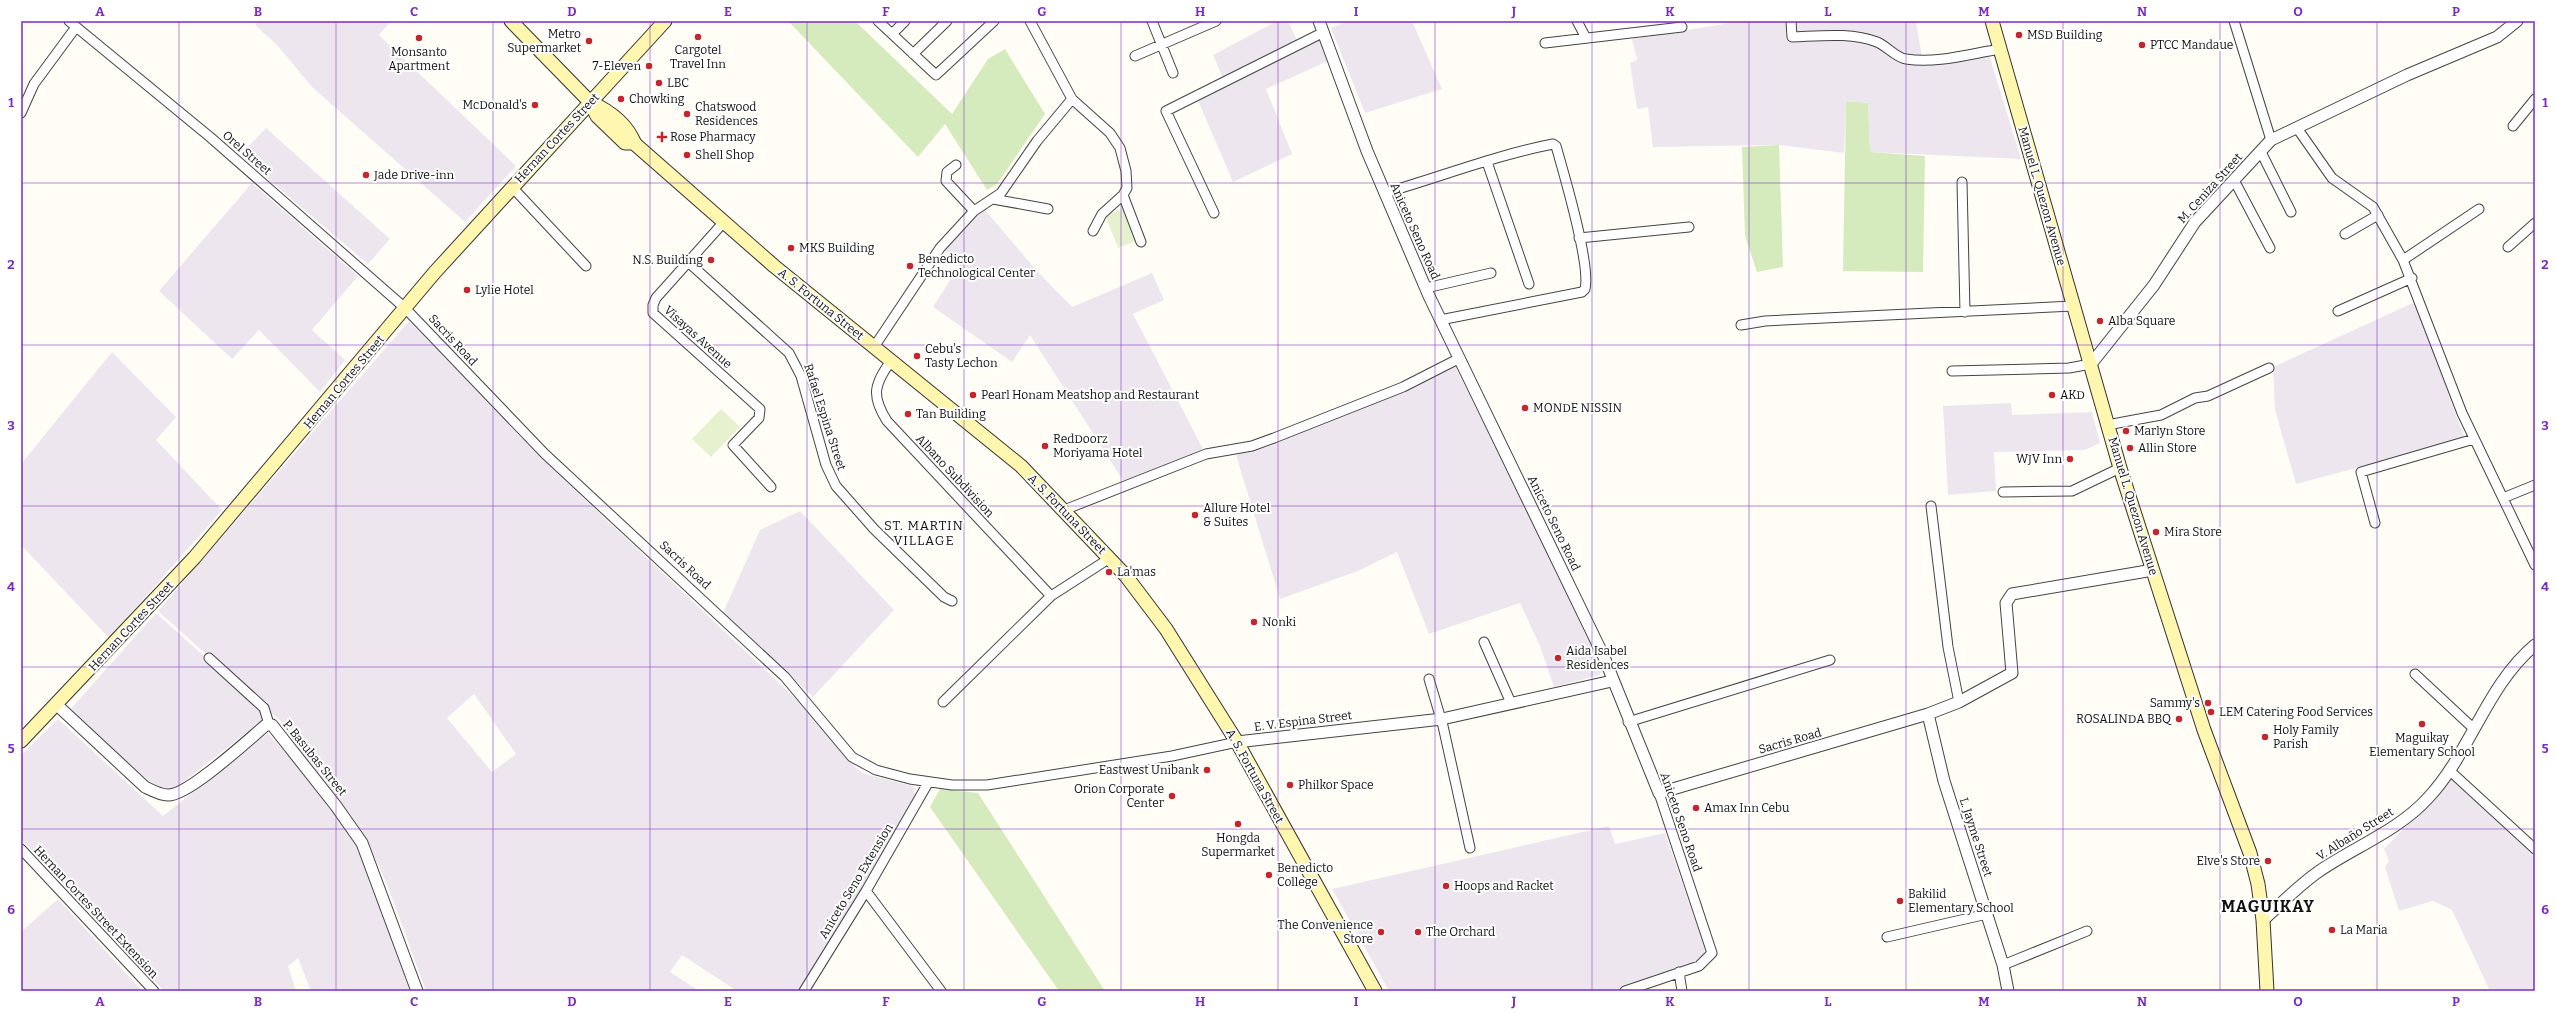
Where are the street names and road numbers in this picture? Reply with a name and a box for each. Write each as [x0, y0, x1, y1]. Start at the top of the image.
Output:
street label: Hernan Cortes Street [512, 90, 603, 186]
street label: Manuel L. Quezon Avenue [2015, 125, 2069, 267]
street label: Orel Street [220, 128, 275, 178]
street label: M. Ceniza Street [2175, 150, 2246, 226]
street label: Aniceto Seno Road [1387, 181, 1443, 281]
street label: A. S. Fortuna Street [775, 265, 867, 343]
street label: Visayas Avenue [661, 303, 735, 371]
street label: Sacris Road [426, 312, 480, 368]
street label: Hernan Cortes Street [301, 332, 388, 432]
street label: Rafael Espina Street [801, 362, 849, 473]
street label: Albano Subdivision [913, 432, 997, 520]
street label: Manuel L. Quezon Avenue [2105, 435, 2161, 577]
street label: A. S. Fortuna Street [1025, 471, 1109, 557]
street label: Aniceto Seno Road [1525, 473, 1583, 573]
street label: Sacris Road [657, 538, 713, 592]
street label: Hernan Cortes Street [86, 578, 177, 674]
street label: E. V. Espina Street [1253, 708, 1353, 734]
street label: P. Basubas Street [280, 717, 350, 799]
street label: Sacris Road [1757, 725, 1823, 757]
street label: A. S. Fortuna Street [1223, 726, 1287, 826]
street label: Aniceto Seno Road [1657, 770, 1705, 874]
street label: L. Jayme Street [1957, 796, 1996, 879]
street label: V. Albaño Street [2314, 804, 2397, 863]
street label: Aniceto Seno Extension [816, 821, 896, 941]
street label: Hernan Cortes Street Extension [31, 843, 161, 981]

